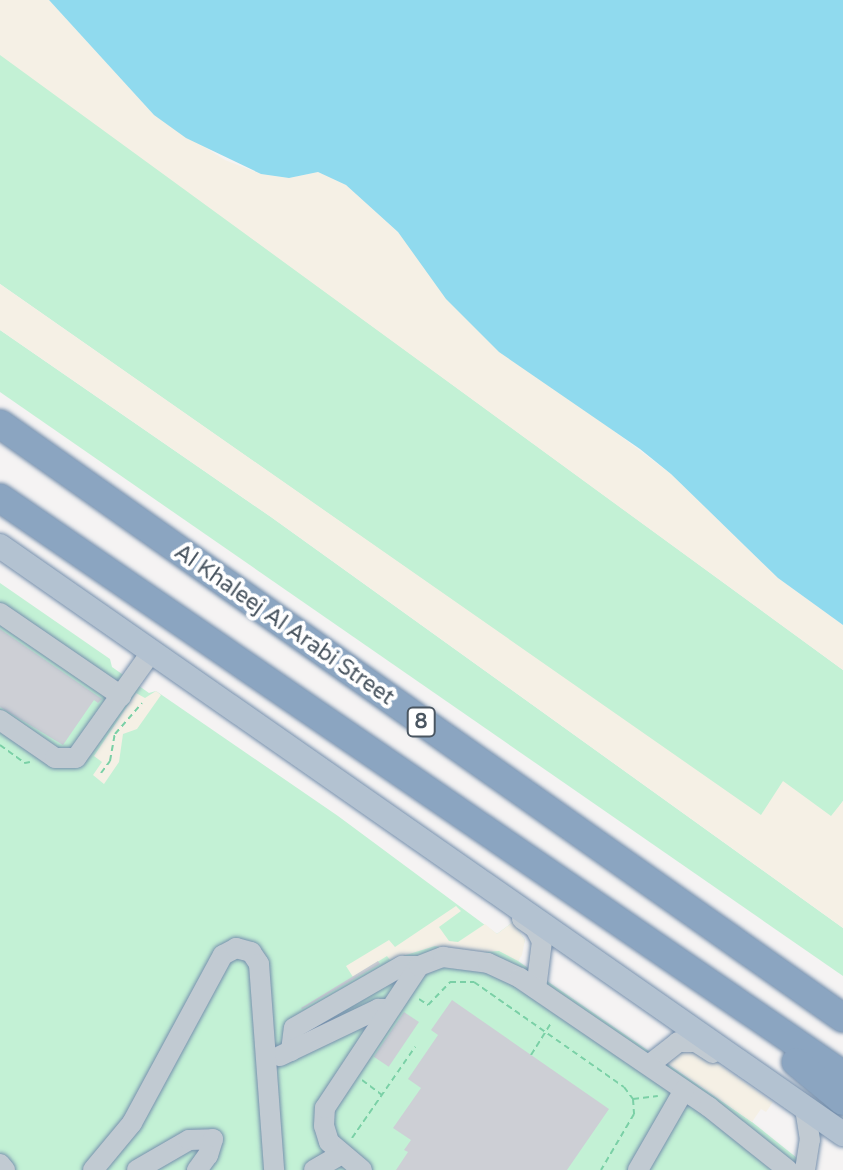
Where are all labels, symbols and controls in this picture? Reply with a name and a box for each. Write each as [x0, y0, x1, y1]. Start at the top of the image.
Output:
street label: Al Khaleej Al Arabi Street [169, 539, 399, 711]
road number: 8 [405, 706, 437, 738]

